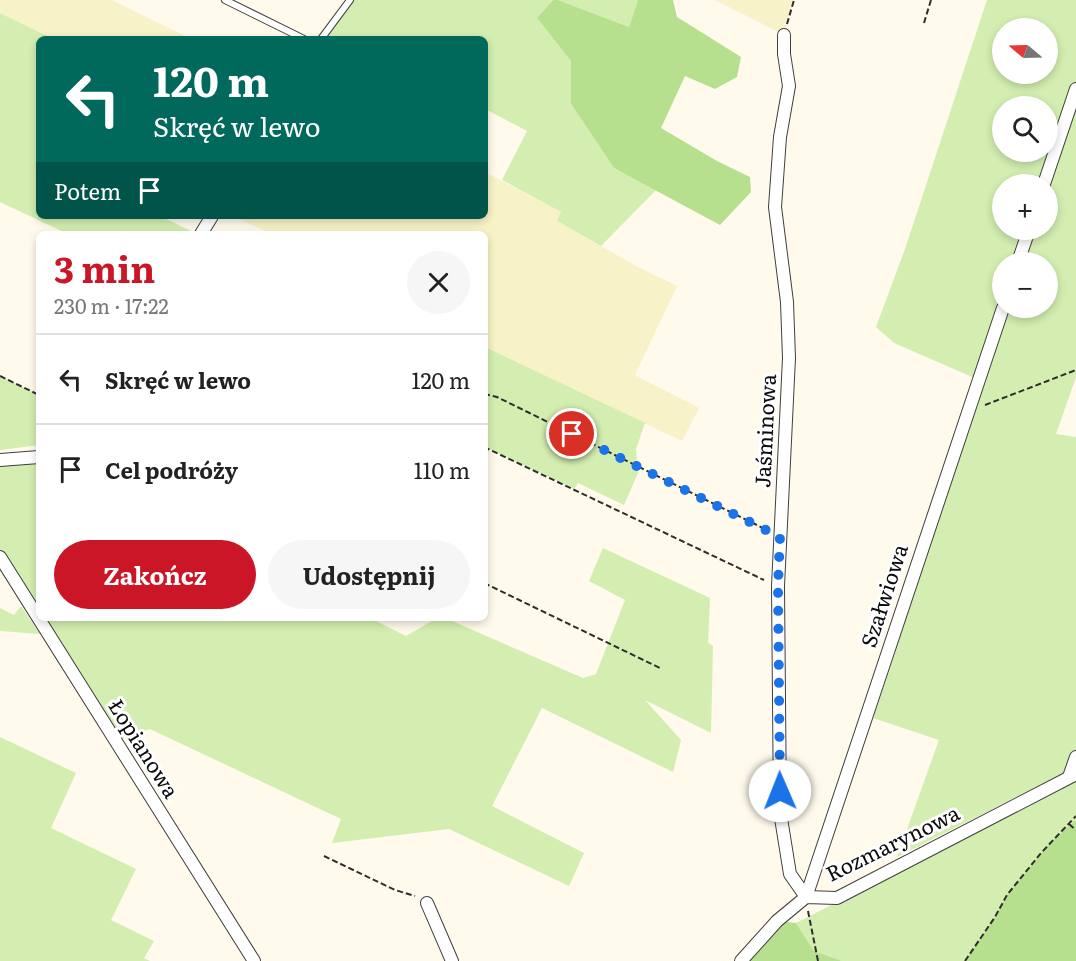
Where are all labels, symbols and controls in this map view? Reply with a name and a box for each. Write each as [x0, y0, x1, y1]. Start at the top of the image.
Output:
north arrow [992, 18, 1058, 84]
map controls [992, 18, 1058, 318]
text: 120 m [153, 48, 269, 110]
icon: left [54, 60, 132, 138]
button: search [992, 96, 1058, 162]
text: Skręć w lewo [153, 105, 321, 145]
text: Potem [54, 174, 121, 207]
icon: arrive [133, 174, 166, 207]
button: + [992, 174, 1058, 240]
text: 3 min [54, 241, 155, 294]
button: close [407, 251, 470, 314]
button: − [992, 252, 1058, 318]
text: 230 m · 17:22 [54, 290, 169, 320]
icon: left [54, 363, 87, 396]
text: Skręć w lewo [105, 363, 251, 396]
text: 120 m [411, 363, 470, 396]
street label: Jaśminowa [745, 373, 782, 489]
pin [546, 408, 597, 459]
icon: arrive [555, 417, 588, 450]
icon: arrive [54, 453, 87, 486]
text: Cel podróży [105, 453, 238, 486]
text: 110 m [414, 453, 470, 486]
street label: Szałwiowa [851, 539, 914, 651]
button: Zakończ [54, 540, 256, 609]
button: Udostępnij [268, 540, 470, 609]
street label: Łopianowa [102, 692, 188, 804]
position arrow [748, 759, 812, 823]
street label: Rozmarynowa [820, 796, 965, 888]

